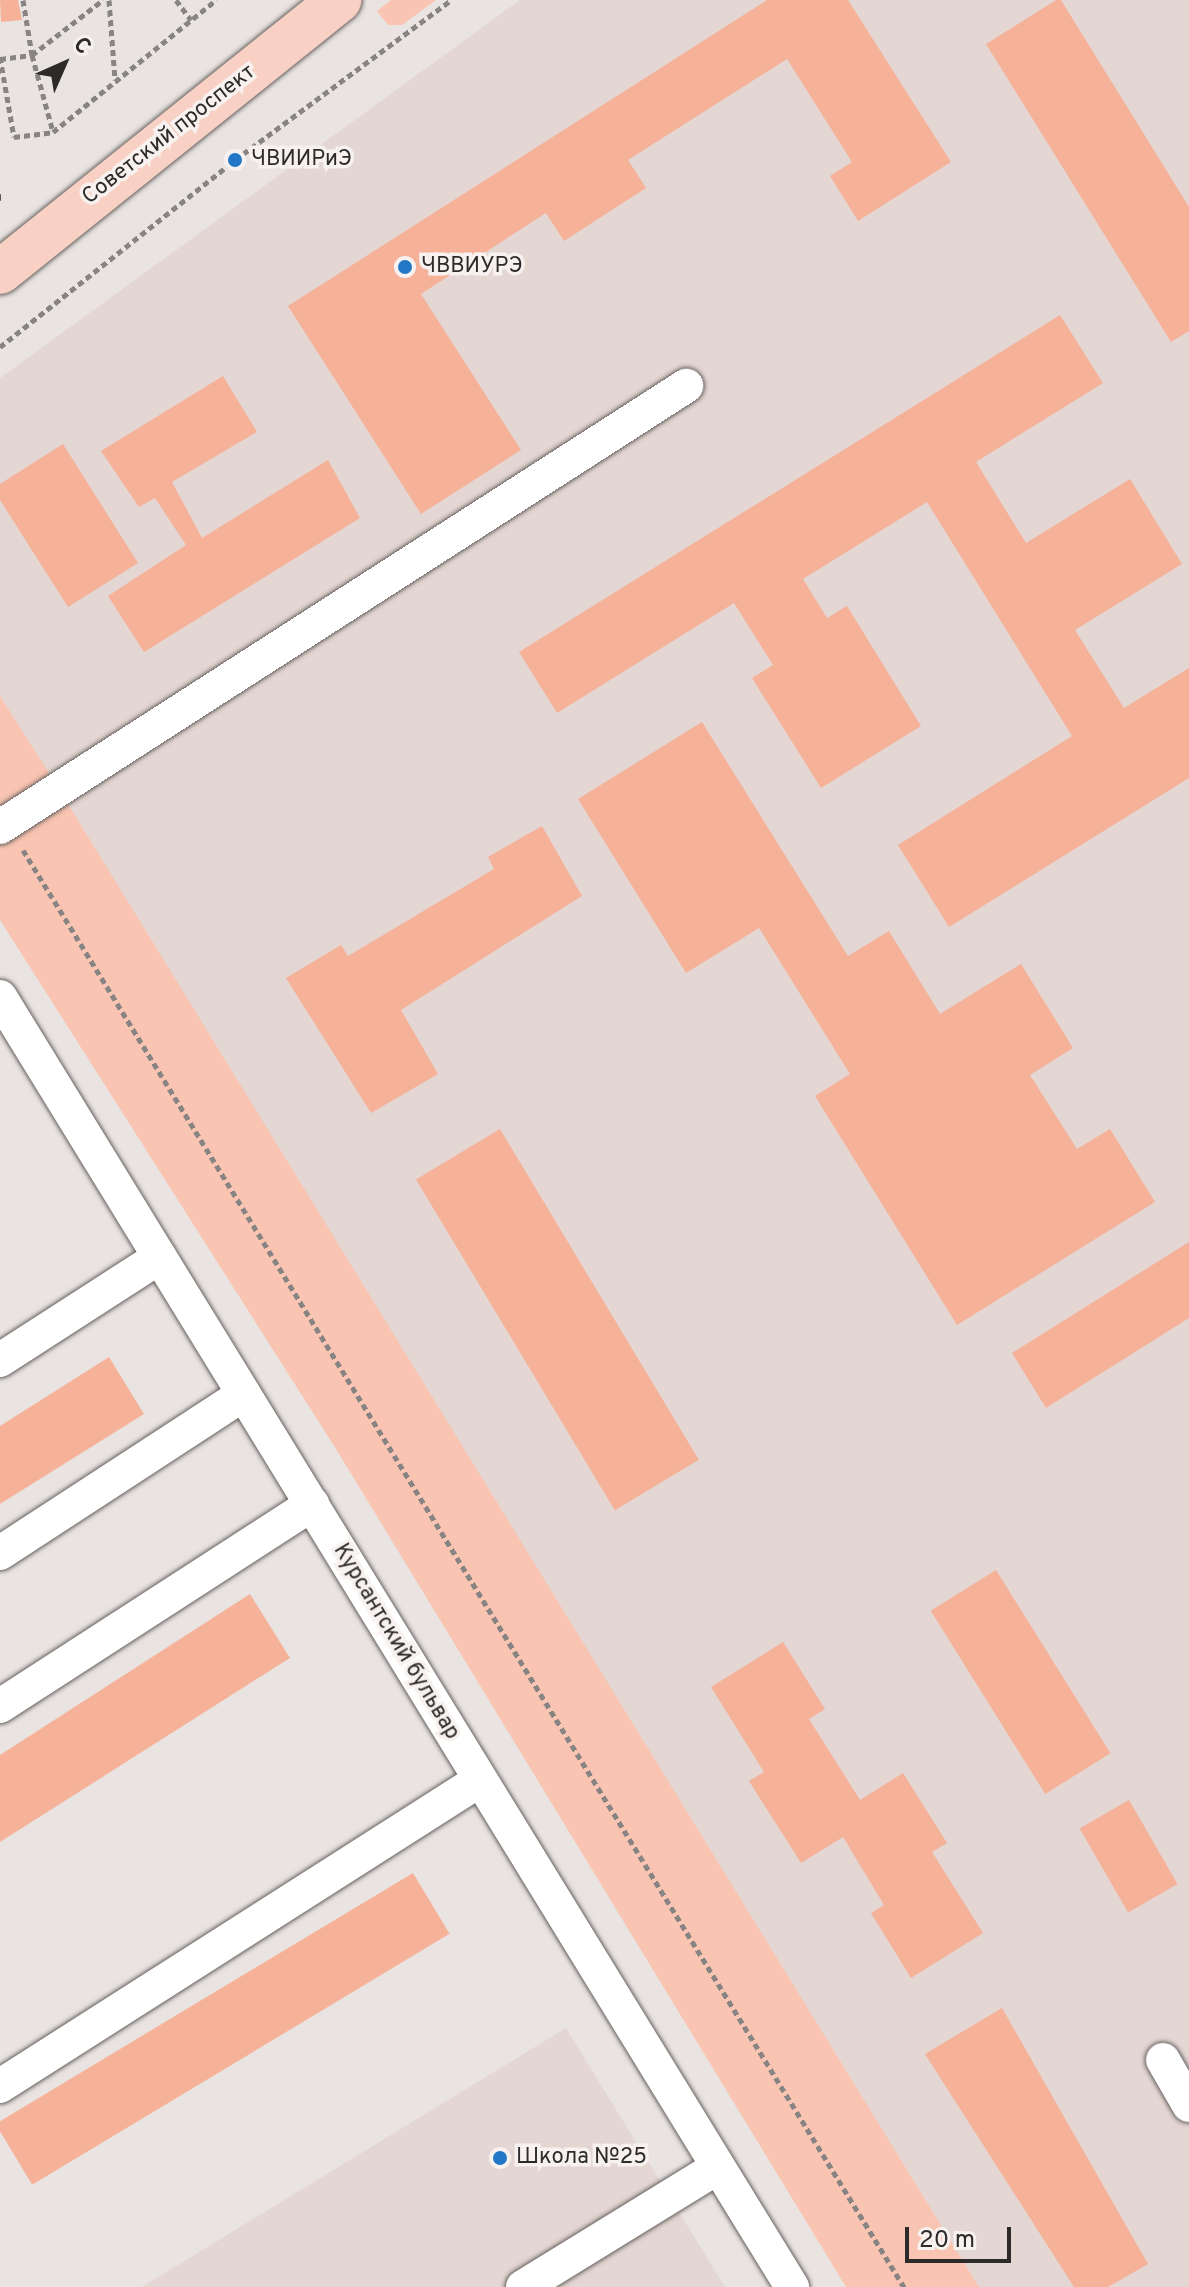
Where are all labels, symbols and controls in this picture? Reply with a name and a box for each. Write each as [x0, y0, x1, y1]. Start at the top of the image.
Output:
north arrow [24, 24, 104, 104]
text: С [67, 32, 96, 61]
street label: Советский проспект [77, 59, 261, 211]
place label: ЧВИИРиЭ [251, 147, 352, 173]
marker: ЧВИИРиЭ [226, 151, 244, 169]
place label: ЧВВИУРЭ [421, 254, 523, 280]
marker: ЧВВИУРЭ [396, 258, 414, 276]
street label: Курсантский бульвар [327, 1539, 465, 1745]
place label: Школа №25 [516, 2145, 647, 2171]
marker: Школа №25 [491, 2149, 509, 2167]
scale bar [909, 2211, 1015, 2261]
text: 20 m [919, 2226, 975, 2256]

